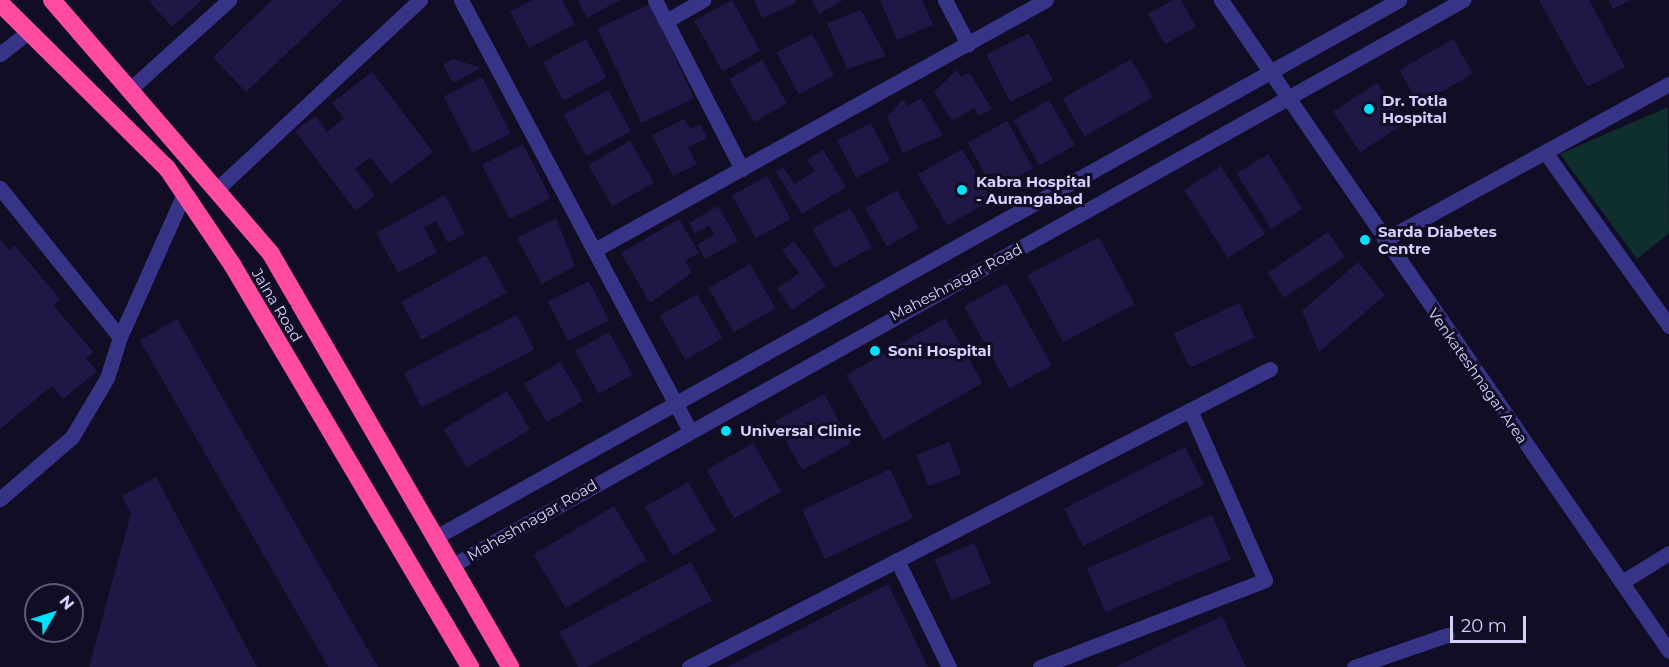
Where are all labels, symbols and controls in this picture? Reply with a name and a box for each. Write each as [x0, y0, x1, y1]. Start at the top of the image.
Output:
place label: Dr. Totla Hospital [1382, 91, 1447, 126]
marker: Dr. Totla Hospital [1360, 100, 1378, 118]
place label: Kabra Hospital - Aurangabad [976, 172, 1091, 207]
marker: Kabra Hospital - Aurangabad [953, 181, 971, 199]
place label: Sarda Diabetes Centre [1378, 222, 1497, 257]
marker: Sarda Diabetes Centre [1356, 231, 1374, 249]
street label: Maheshnagar Road [887, 240, 1025, 324]
street label: Jalna Road [248, 265, 306, 345]
street label: Venkateshnagar Area [1424, 305, 1532, 447]
marker: Soni Hospital [866, 342, 884, 360]
place label: Soni Hospital [888, 342, 991, 360]
marker: Universal Clinic [717, 422, 735, 440]
place label: Universal Clinic [740, 422, 861, 440]
street label: Maheshnagar Road [464, 475, 600, 565]
north arrow [24, 583, 84, 643]
text: N [55, 592, 78, 614]
scale bar [1453, 604, 1530, 642]
text: 20 m [1461, 615, 1507, 637]

